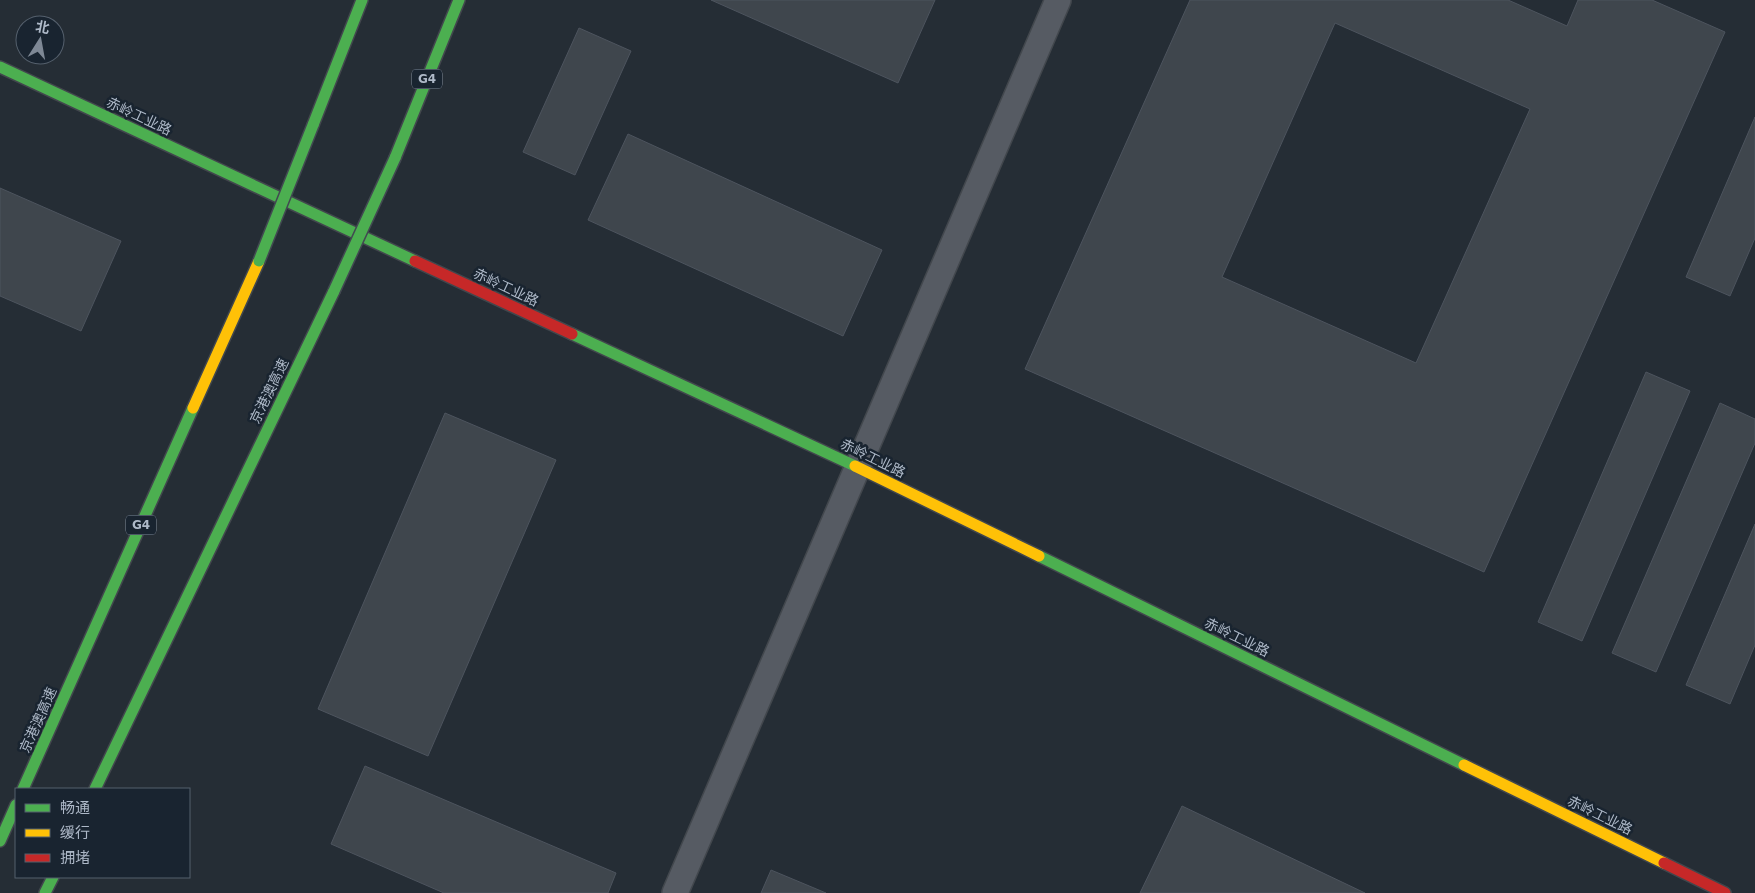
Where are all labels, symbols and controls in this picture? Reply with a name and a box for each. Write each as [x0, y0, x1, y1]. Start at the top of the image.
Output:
north arrow [15, 15, 65, 65]
text: 北 [34, 18, 51, 36]
road number: G4 [412, 70, 442, 88]
street label: 赤岭工业路 [104, 94, 174, 138]
street label: 赤岭工业路 [471, 265, 541, 309]
street label: 京港澳高速 [246, 356, 292, 426]
street label: 赤岭工业路 [838, 435, 908, 481]
road number: G4 [126, 516, 156, 534]
street label: 赤岭工业路 [1202, 614, 1272, 660]
street label: 京港澳高速 [16, 685, 60, 755]
legend [15, 788, 190, 878]
street label: 赤岭工业路 [1565, 792, 1635, 838]
text: 畅通 [60, 799, 90, 817]
text: 缓行 [60, 824, 90, 842]
text: 拥堵 [60, 849, 90, 867]

